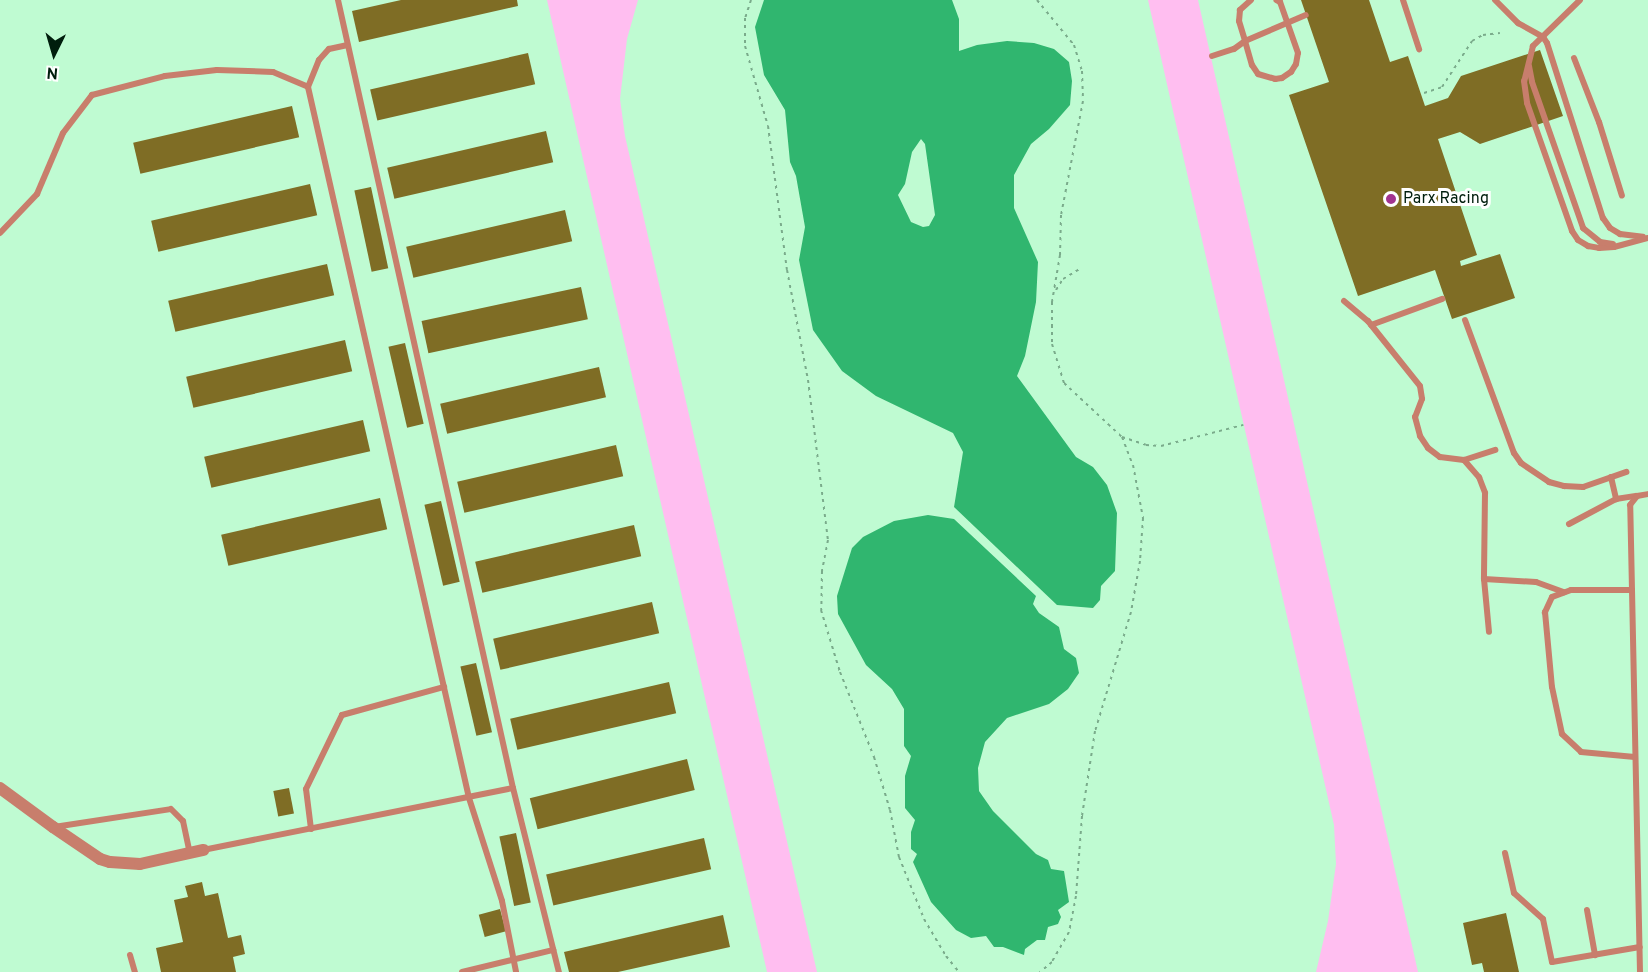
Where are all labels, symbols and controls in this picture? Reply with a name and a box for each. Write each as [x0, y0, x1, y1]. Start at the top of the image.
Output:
north arrow [24, 24, 84, 84]
text: N [46, 61, 59, 82]
place label: Parx Racing [1403, 189, 1489, 209]
marker: Parx Racing [1384, 192, 1398, 206]

